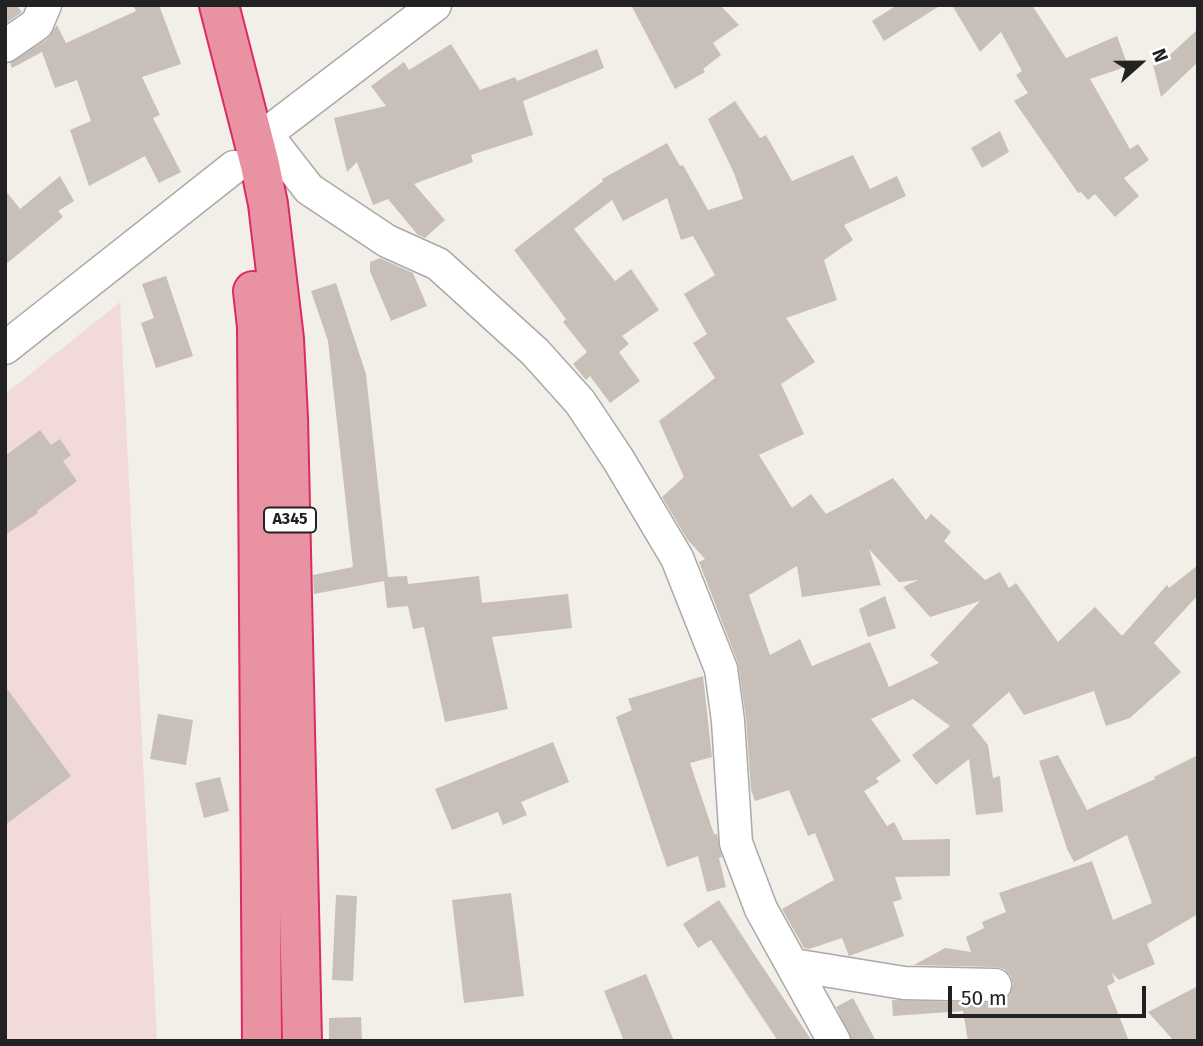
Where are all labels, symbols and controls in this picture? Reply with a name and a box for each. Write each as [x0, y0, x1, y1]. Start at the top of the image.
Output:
north arrow [1105, 28, 1175, 98]
text: N [1147, 45, 1173, 65]
road number: A345 [264, 508, 316, 533]
scale bar [951, 972, 1149, 1016]
text: 50 m [961, 985, 1007, 1011]

